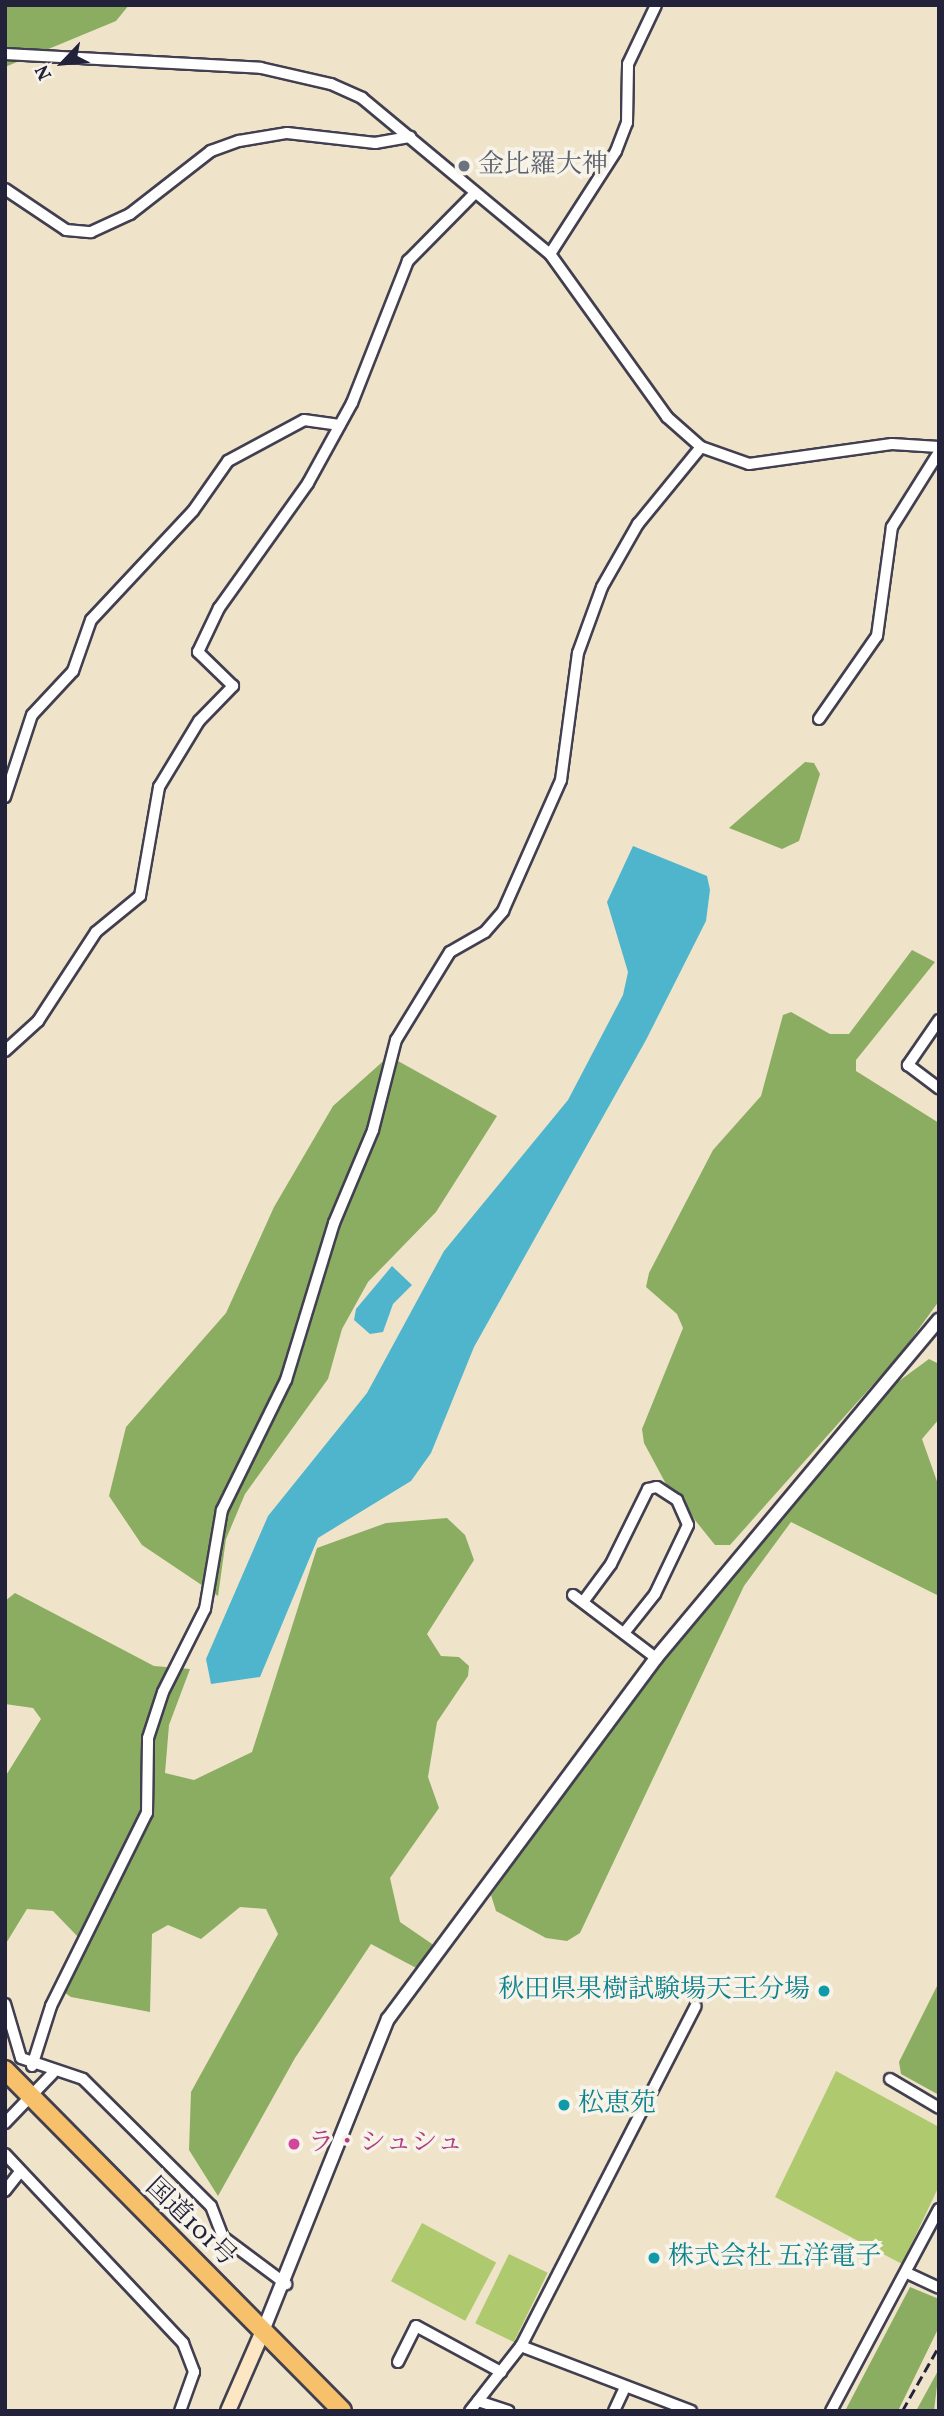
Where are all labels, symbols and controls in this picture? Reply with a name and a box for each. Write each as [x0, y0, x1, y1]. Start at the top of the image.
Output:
north arrow [28, 28, 98, 98]
text: N [29, 60, 59, 84]
place label: 金比羅大神 [478, 150, 608, 182]
marker: 金比羅大神 [456, 158, 472, 174]
place label: 秋田県果樹試験場天王分場 [498, 1975, 810, 2007]
marker: 秋田県果樹試験場天王分場 [816, 1983, 832, 1999]
place label: 松恵苑 [578, 2089, 656, 2121]
marker: 松恵苑 [556, 2097, 572, 2113]
place label: ラ・シュシュ [308, 2128, 464, 2160]
marker: ラ・シュシュ [286, 2136, 302, 2152]
street label: 国道101号 [138, 2172, 242, 2274]
place label: 株式会社 五洋電子 [668, 2242, 881, 2274]
marker: 株式会社 五洋電子 [646, 2250, 662, 2266]

